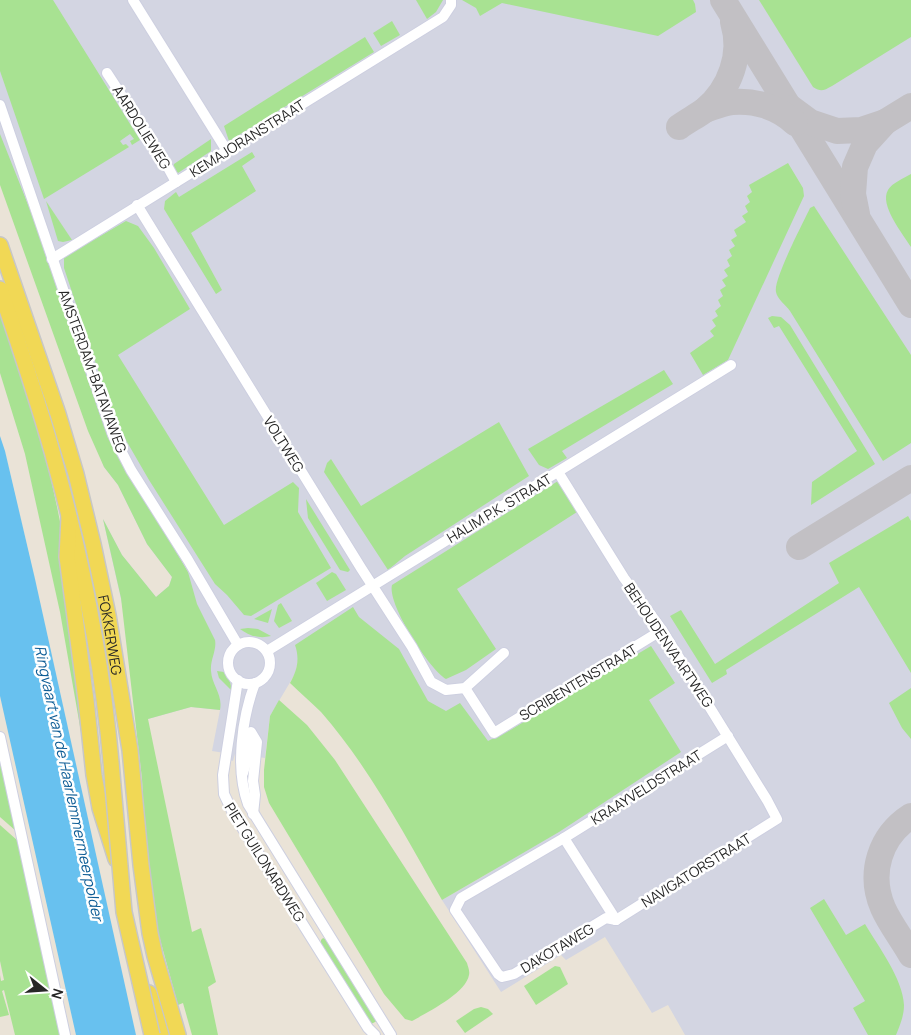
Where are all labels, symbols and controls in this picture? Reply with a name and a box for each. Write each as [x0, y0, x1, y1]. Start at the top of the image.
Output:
street label: AARDOLIEWEG [109, 81, 175, 173]
street label: KEMAJORANSTRAAT [186, 95, 309, 181]
street label: AMSTERDAM-BATAVIAWEG [55, 287, 132, 456]
street label: VOLTWEG [259, 412, 309, 476]
street label: HALIM P.K. STRAAT [443, 469, 556, 547]
street label: BEHOUDENVAARTWEG [620, 579, 718, 711]
street label: FOKKERWEG [94, 593, 127, 677]
street label: SCRIBENTENSTRAAT [516, 639, 641, 725]
water label: Ringvaart van de Haarlemmermeerpolder [30, 643, 109, 925]
street label: KRAAYVELDSTRAAT [587, 745, 705, 829]
street label: PIET GUILONARDWEG [221, 799, 309, 925]
street label: NAVIGATORSTRAAT [638, 828, 755, 911]
street label: DAKOTAWEG [517, 919, 597, 977]
north arrow [20, 965, 70, 1015]
text: N [47, 986, 68, 1002]

